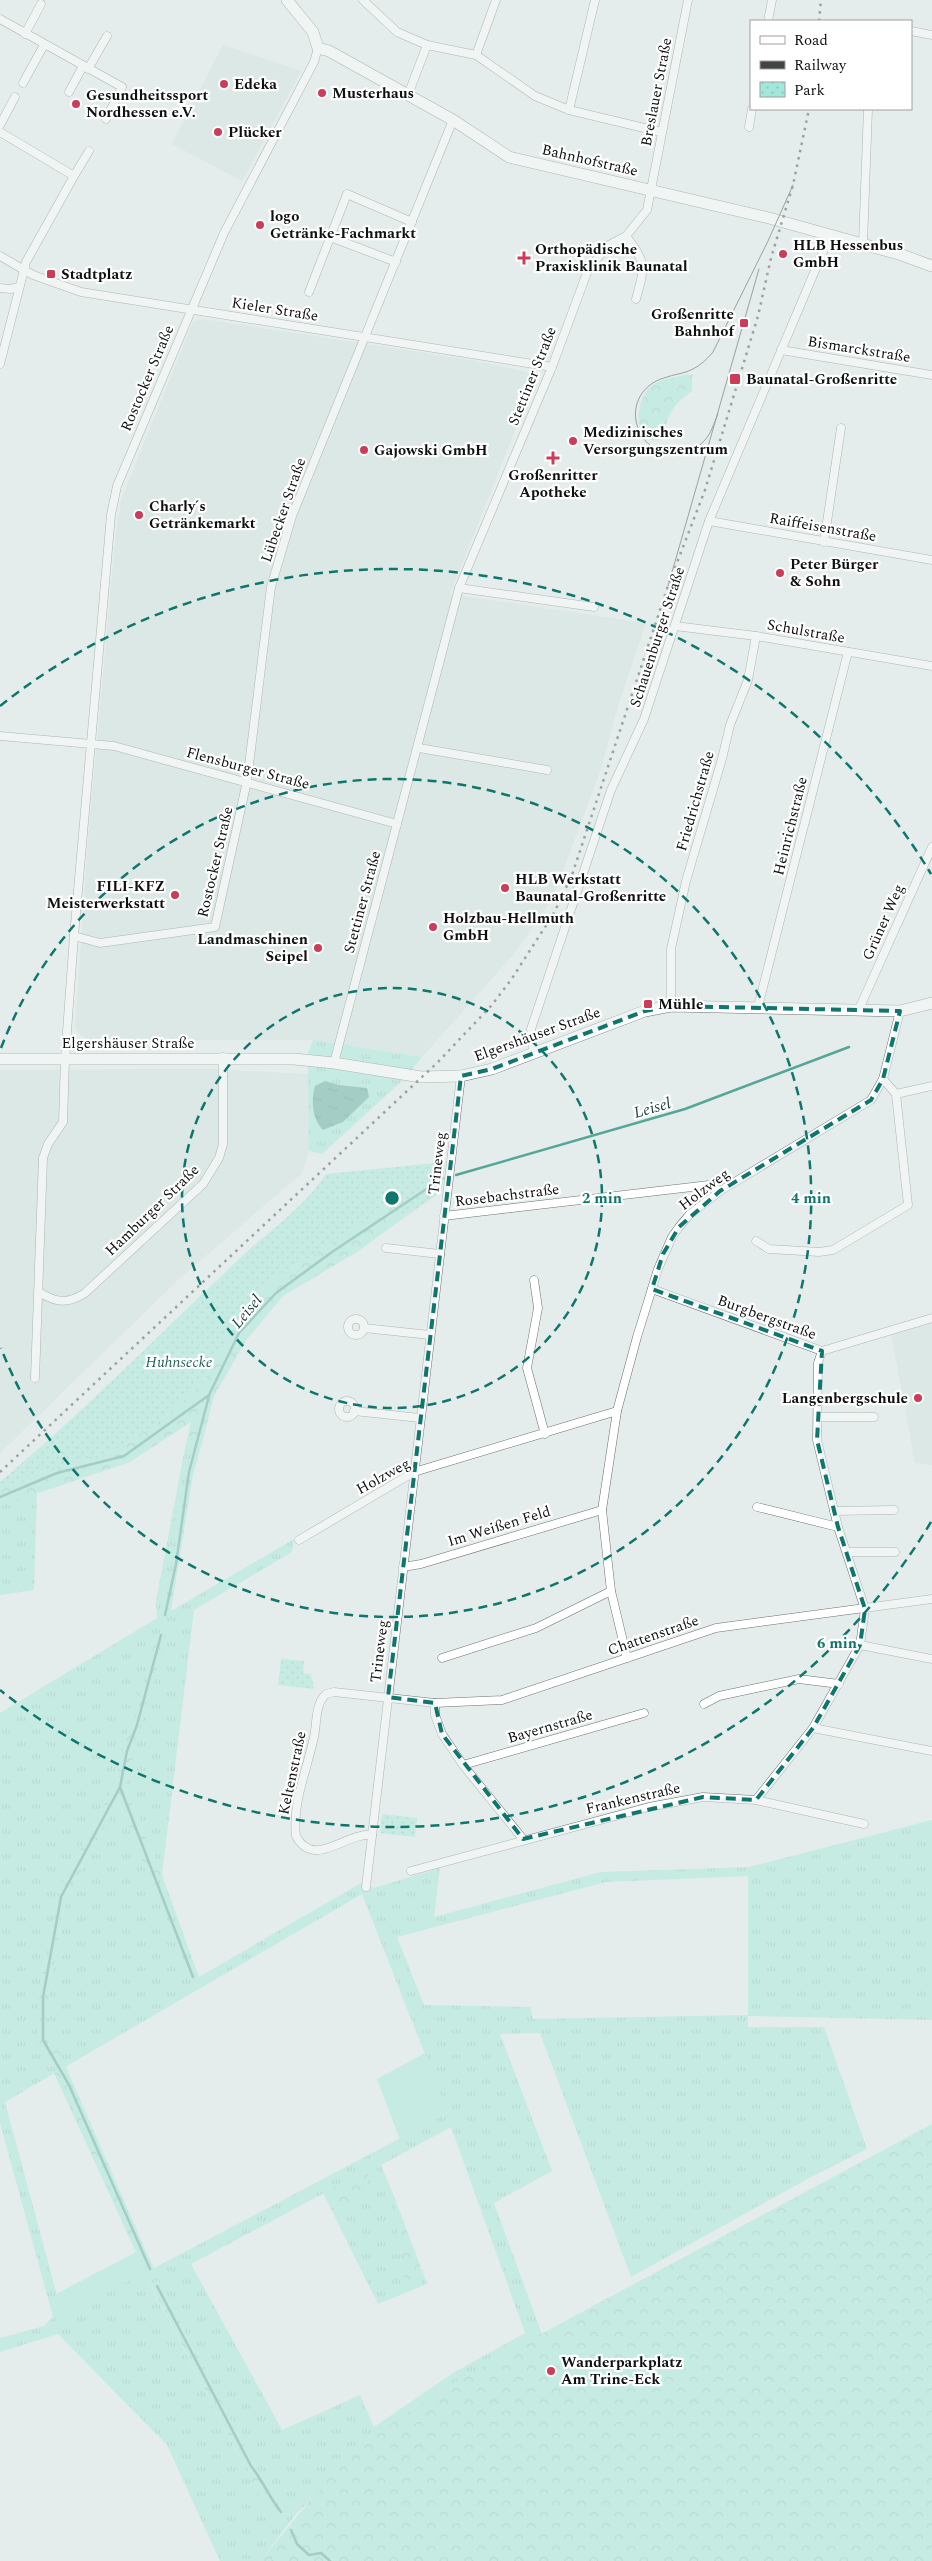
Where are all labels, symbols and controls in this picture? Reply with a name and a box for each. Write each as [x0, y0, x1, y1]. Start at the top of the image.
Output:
legend [750, 20, 912, 110]
text: Road [794, 29, 828, 52]
street label: Breslauer Straße [635, 36, 678, 148]
text: Railway [794, 54, 847, 77]
place label: Edeka [234, 73, 277, 96]
marker: Edeka [218, 78, 230, 90]
text: Park [794, 79, 825, 102]
place label: Musterhaus [332, 82, 414, 105]
place label: Gesundheitssport Nordhessen e.V. [86, 84, 208, 124]
marker: Musterhaus [316, 87, 328, 99]
marker: Gesundheitssport Nordhessen e.V. [70, 98, 82, 110]
place label: Plücker [228, 121, 282, 144]
marker: Plücker [212, 126, 224, 138]
street label: Bahnhofstraße [540, 138, 640, 183]
place label: logo Getränke-Fachmarkt [270, 205, 416, 245]
marker: logo Getränke-Fachmarkt [254, 219, 266, 231]
place label: HLB Hessenbus GmbH [793, 234, 903, 274]
place label: Orthopädische Praxisklinik Baunatal [535, 238, 688, 278]
marker: HLB Hessenbus GmbH [777, 248, 789, 260]
marker: Orthopädische Praxisklinik Baunatal [517, 251, 531, 265]
place label: Stadtplatz [61, 263, 133, 286]
marker: Stadtplatz [45, 268, 57, 280]
street label: Kieler Straße [230, 291, 320, 328]
place label: Großenritte Bahnhof [651, 303, 735, 343]
marker: Großenritte Bahnhof [738, 317, 750, 329]
street label: Rostocker Straße [115, 322, 180, 435]
street label: Stettiner Straße [502, 323, 563, 429]
street label: Bismarckstraße [806, 330, 912, 369]
place label: Baunatal-Großenritte [746, 368, 897, 391]
marker: Baunatal-Großenritte [728, 372, 742, 386]
place label: Medizinisches Versorgungszentrum [583, 421, 728, 461]
marker: Medizinisches Versorgungszentrum [567, 435, 579, 447]
place label: Gajowski GmbH [374, 439, 487, 462]
marker: Gajowski GmbH [358, 444, 370, 456]
marker: Großenritter Apotheke [547, 452, 559, 464]
street label: Lübecker Straße [255, 455, 312, 566]
place label: Großenritter Apotheke [508, 464, 598, 504]
place label: Charly´s Getränkemarkt [149, 495, 256, 535]
street label: Raiffeisenstraße [768, 507, 878, 548]
marker: Charly´s Getränkemarkt [133, 509, 145, 521]
place label: Peter Bürger & Sohn [790, 553, 879, 593]
street label: Schauenburger Straße [624, 564, 691, 711]
marker: Peter Bürger & Sohn [774, 567, 786, 579]
street label: Schulstraße [765, 613, 847, 650]
street label: Flensburger Straße [184, 741, 312, 796]
street label: Friedrichstraße [670, 748, 721, 854]
street label: Heinrichstraße [767, 774, 814, 878]
street label: Rostocker Straße [192, 804, 239, 920]
street label: Stettiner Straße [338, 848, 387, 956]
place label: HLB Werkstatt Baunatal-Großenritte [515, 868, 666, 908]
place label: FILI-KFZ Meisterwerkstatt [46, 875, 165, 915]
street label: Grüner Weg [856, 880, 911, 964]
marker: HLB Werkstatt Baunatal-Großenritte [499, 882, 511, 894]
marker: FILI-KFZ Meisterwerkstatt [169, 889, 181, 901]
place label: Holzbau-Hellmuth GmbH [443, 907, 574, 947]
marker: Holzbau-Hellmuth GmbH [427, 921, 439, 933]
place label: Landmaschinen Seipel [197, 928, 308, 968]
marker: Landmaschinen Seipel [312, 942, 324, 954]
place label: Mühle [658, 993, 703, 1016]
marker: Mühle [642, 998, 654, 1010]
street label: Elgershäuser Straße [471, 1001, 604, 1068]
street label: Elgershäuser Straße [61, 1032, 195, 1055]
water label: Leisel [631, 1091, 674, 1125]
street label: Trineweg [422, 1130, 453, 1196]
street label: Hamburger Straße [100, 1159, 205, 1261]
street label: Holzweg [674, 1163, 735, 1216]
street label: Rosebachstraße [454, 1178, 561, 1213]
text: 2 min [582, 1187, 622, 1210]
text: 4 min [791, 1187, 831, 1210]
centre of rings [383, 1189, 401, 1207]
water label: Leisel [225, 1289, 268, 1334]
street label: Burgbergstraße [714, 1289, 819, 1346]
park label: Huhnsecke [146, 1351, 213, 1374]
place label: Langenbergschule [782, 1387, 908, 1410]
marker: Langenbergschule [912, 1392, 924, 1404]
street label: Holzweg [352, 1452, 414, 1501]
street label: Im Weißen Feld [445, 1500, 553, 1553]
street label: Chattenstraße [604, 1609, 702, 1662]
street label: Trineweg [364, 1618, 395, 1684]
text: 6 min [817, 1632, 857, 1655]
street label: Bayernstraße [505, 1703, 596, 1750]
street label: Keltenstraße [272, 1729, 313, 1817]
street label: Frankenstraße [583, 1776, 683, 1821]
place label: Wanderparkplatz Am Trine-Eck [561, 2351, 683, 2391]
marker: Wanderparkplatz Am Trine-Eck [545, 2365, 557, 2377]

